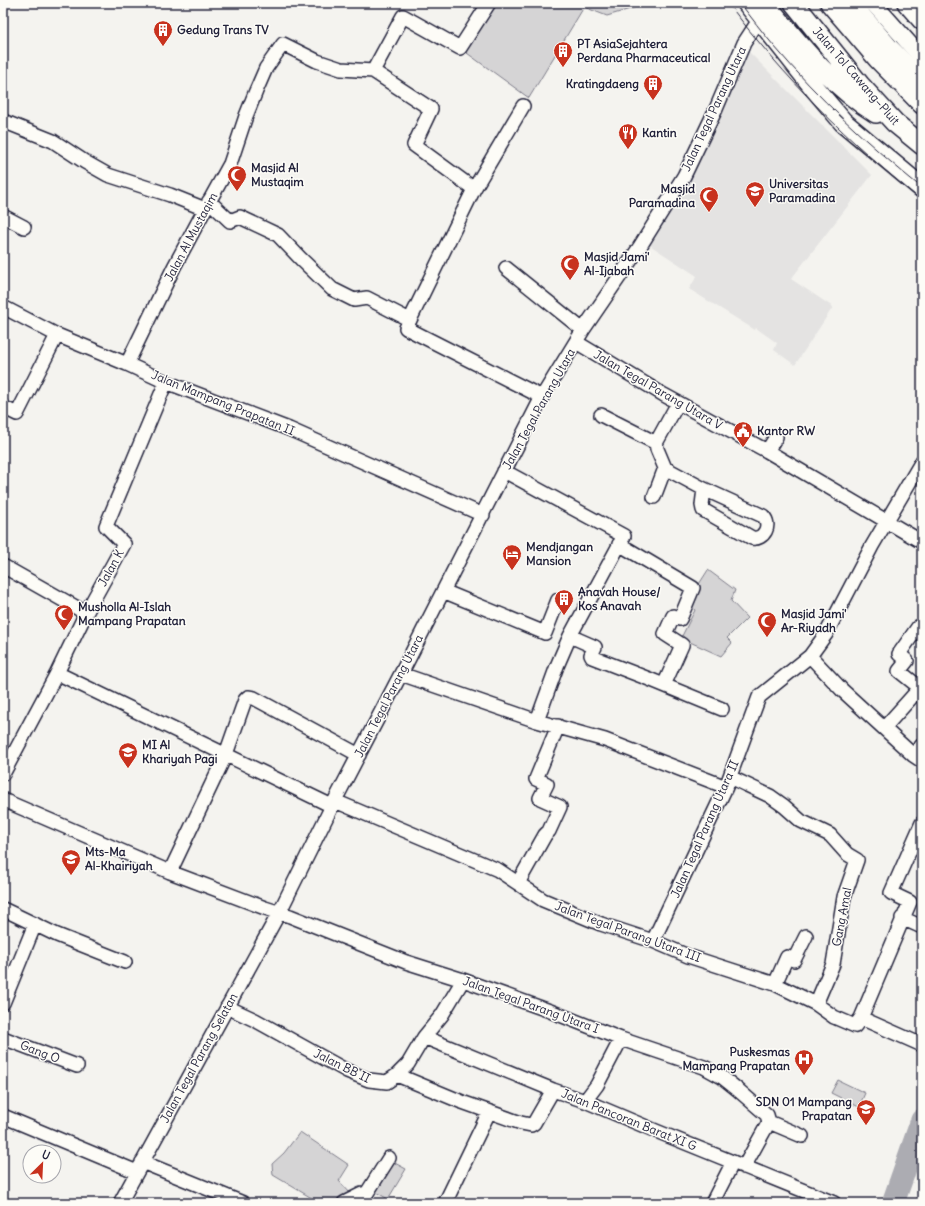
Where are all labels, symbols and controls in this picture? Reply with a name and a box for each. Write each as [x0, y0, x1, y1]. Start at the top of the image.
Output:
building icon: Gedung Trans TV [152, 19, 174, 47]
place label: Gedung Trans TV [177, 22, 269, 38]
street label: Jalan Tol Cawang–Pluit [810, 24, 903, 128]
place label: PT AsiaSejahtera Perdana Pharmaceutical [577, 36, 711, 65]
building icon: PT AsiaSejahtera Perdana Pharmaceutical [552, 40, 574, 68]
street label: Jalan Tegal Parang Utara [678, 44, 749, 174]
building icon: Kratingdaeng [642, 73, 664, 101]
place label: Kratingdaeng [566, 76, 639, 92]
restaurant icon: Kantin [617, 122, 639, 150]
place label: Kantin [642, 125, 677, 140]
place label: Masjid Al Mustaqim [251, 160, 304, 190]
mosque icon: Masjid Al Mustaqim [226, 164, 248, 192]
place label: Universitas Paramadina [769, 176, 835, 205]
school or university icon: Universitas Paramadina [744, 180, 766, 208]
place label: Masjid Paramadina [629, 181, 695, 210]
mosque icon: Masjid Paramadina [698, 185, 720, 213]
street label: Jalan Al Mustaqim [161, 189, 220, 284]
place label: Masjid Jami' Al-Ijabah [584, 249, 650, 278]
mosque icon: Masjid Jami' Al-Ijabah [559, 253, 581, 281]
street label: Jalan Tegal Parang Utara [499, 346, 578, 472]
street label: Jalan Tegal Parang Utara V [591, 347, 726, 433]
street label: Jalan Mampang Prapatan II [149, 367, 297, 438]
public building icon: Kantor RW [732, 420, 754, 448]
place label: Kantor RW [757, 423, 815, 438]
place label: Mendjangan Mansion [526, 539, 593, 568]
hotel icon: Mendjangan Mansion [501, 543, 523, 571]
street label: Jalan K [94, 546, 127, 589]
place label: Anavah House/ Kos Anavah [578, 584, 661, 613]
building icon: Anavah House/ Kos Anavah [553, 588, 575, 616]
place label: Musholla Al-Islah Mampang Prapatan [78, 599, 186, 629]
mosque icon: Musholla Al-Islah Mampang Prapatan [53, 603, 75, 631]
place label: Masjid Jami' Ar-Riyadh [781, 606, 847, 636]
mosque icon: Masjid Jami' Ar-Riyadh [756, 610, 778, 638]
street label: Jalan Tegal Parang Utara [351, 632, 426, 760]
place label: MI Al Khariyah Pagi [142, 737, 218, 767]
school or university icon: MI Al Khariyah Pagi [117, 741, 139, 769]
street label: Jalan Tegal Parang Utara II [667, 758, 742, 900]
place label: Mts-Ma Al-Khairiyah [85, 844, 153, 874]
school or university icon: Mts-Ma Al-Khairiyah [60, 848, 82, 876]
street label: Gang Amal [828, 886, 855, 948]
street label: Jalan Tegal Parang Utara III [553, 898, 703, 965]
street label: Jalan Tegal Parang Utara I [461, 973, 601, 1036]
street label: Jalan Tegal Parang Selatan [157, 990, 240, 1125]
street label: Gang O [18, 1037, 62, 1066]
place label: Puskesmas Mampang Prapatan [682, 1044, 791, 1074]
street label: Jalan BB II [311, 1045, 373, 1086]
hospital icon: Puskesmas Mampang Prapatan [793, 1048, 815, 1076]
street label: Jalan Pancoran Barat XI G [559, 1085, 699, 1154]
place label: SDN 01 Mampang Prapatan [756, 1094, 852, 1124]
school or university icon: SDN 01 Mampang Prapatan [855, 1098, 877, 1126]
north arrow [22, 1144, 62, 1184]
text: U [40, 1147, 52, 1163]

